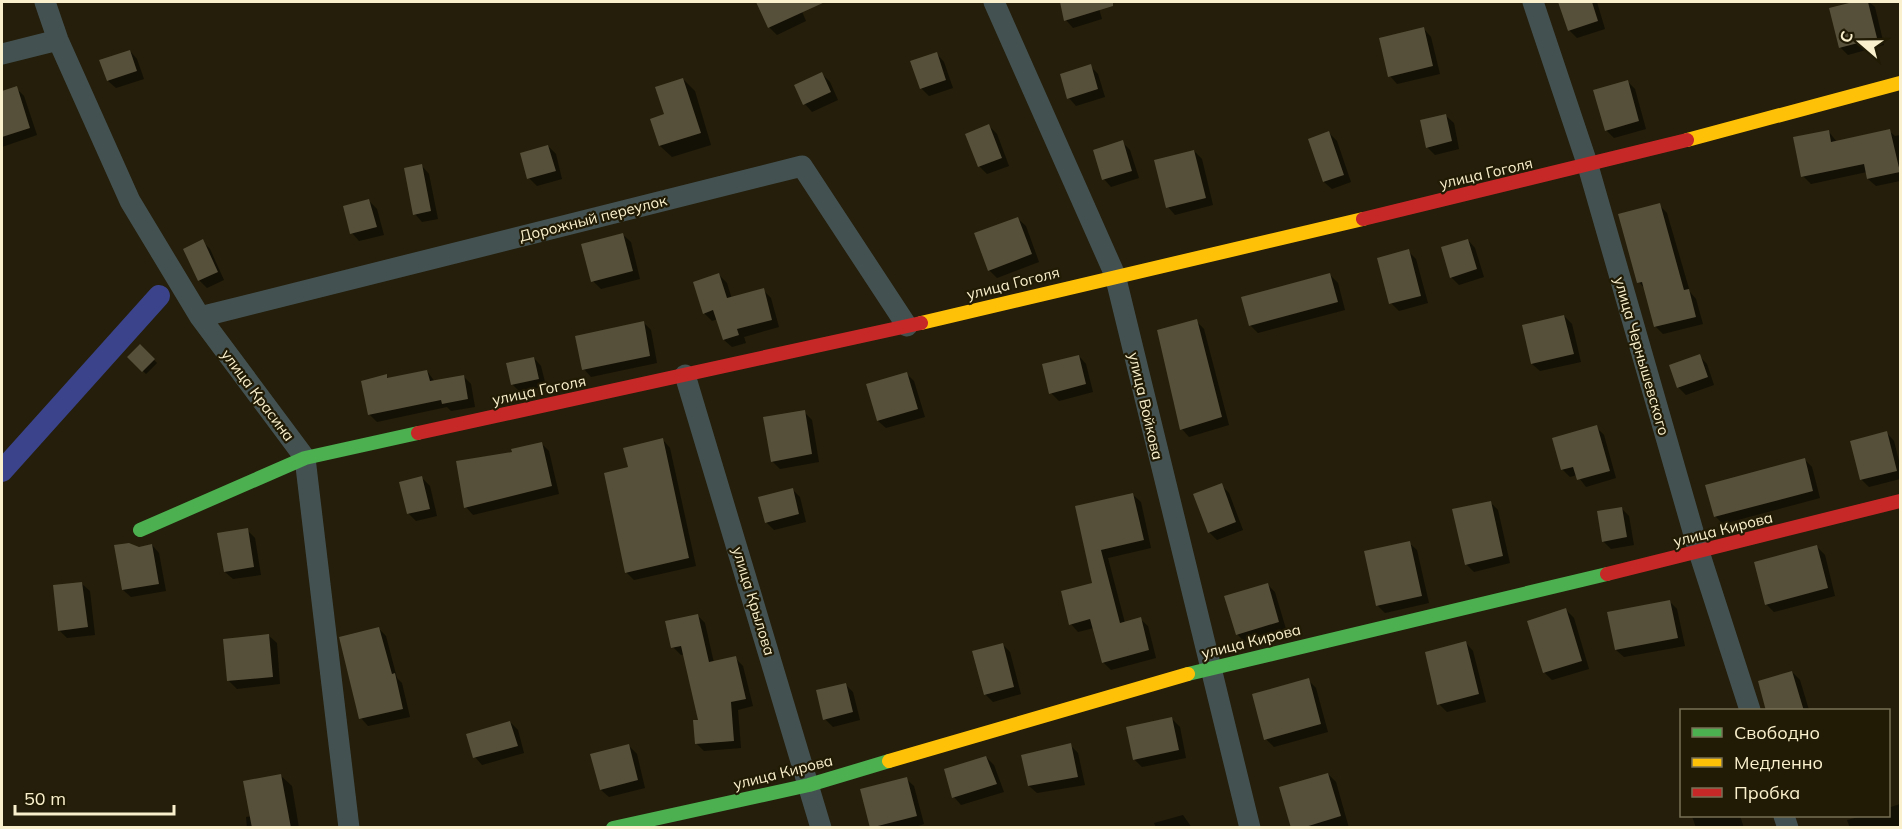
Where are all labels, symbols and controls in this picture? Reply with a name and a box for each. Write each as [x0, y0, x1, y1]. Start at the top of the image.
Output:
north arrow [1830, 12, 1890, 72]
text: С [1835, 28, 1857, 45]
street label: улица Гоголя [1437, 153, 1535, 193]
street label: Дорожный переулок [517, 190, 670, 246]
street label: улица Гоголя [965, 262, 1061, 304]
street label: улица Чернышевского [1610, 274, 1674, 438]
street label: улица Красина [217, 345, 299, 445]
street label: улица Войкова [1124, 350, 1168, 462]
street label: улица Гоголя [490, 371, 588, 409]
street label: улица Кирова [1671, 507, 1775, 551]
street label: улица Крылова [728, 544, 780, 658]
street label: улица Кирова [1199, 619, 1303, 663]
legend [1680, 709, 1890, 817]
text: Свободно [1734, 721, 1820, 744]
street label: улица Кирова [731, 750, 835, 794]
text: Медленно [1734, 751, 1823, 774]
scale bar [15, 778, 174, 816]
text: Пробка [1734, 781, 1800, 804]
text: 50 m [24, 787, 66, 810]

